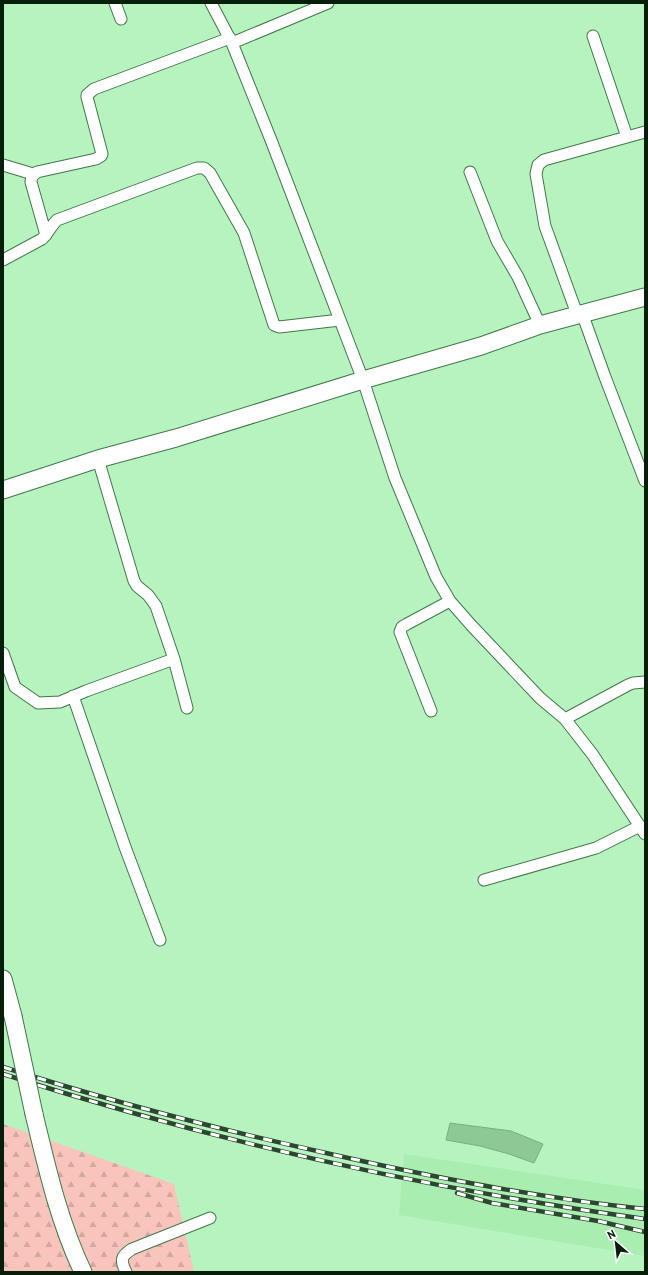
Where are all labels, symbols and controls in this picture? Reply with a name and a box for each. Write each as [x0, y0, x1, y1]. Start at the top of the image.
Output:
north arrow [596, 1223, 636, 1263]
text: N [605, 1226, 618, 1242]

